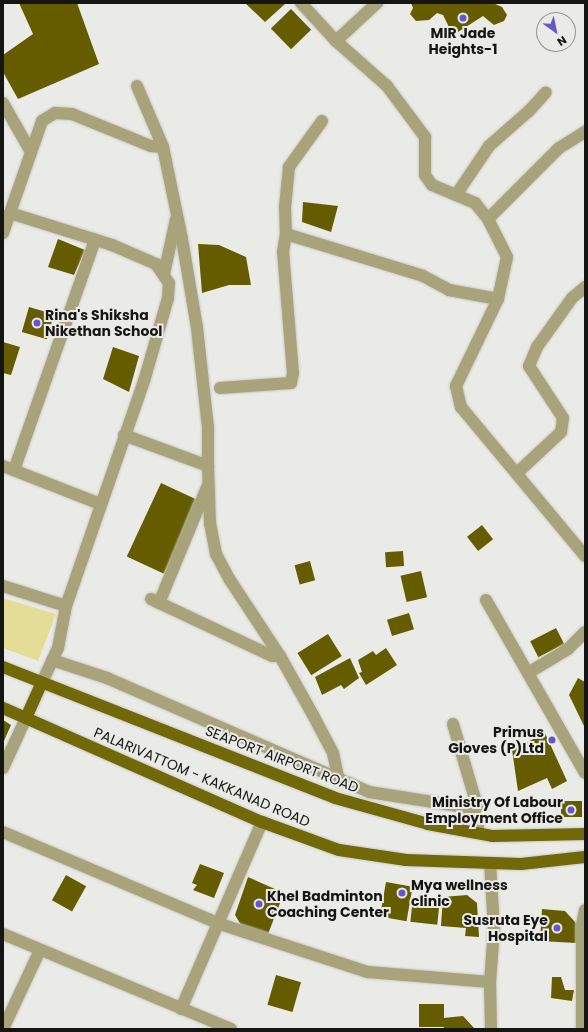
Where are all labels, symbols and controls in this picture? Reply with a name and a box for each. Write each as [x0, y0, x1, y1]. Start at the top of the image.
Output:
north arrow [536, 12, 576, 52]
marker: MIR Jade Heights-1 [458, 13, 468, 23]
place label: MIR Jade Heights-1 [429, 25, 497, 58]
text: N [554, 32, 570, 50]
place label: Rina's Shiksha Nikethan School [45, 307, 162, 340]
marker: Rina's Shiksha Nikethan School [32, 318, 42, 328]
street label: SEAPORT AIRPORT ROAD [203, 722, 361, 796]
street label: PALARIVATTOM - KAKKANAD ROAD [91, 724, 313, 830]
place label: Primus Gloves (P)Ltd [448, 724, 544, 756]
marker: Primus Gloves (P)Ltd [547, 735, 557, 745]
place label: Ministry Of Labour Employment Office [425, 794, 563, 826]
marker: Ministry Of Labour Employment Office [566, 805, 576, 815]
place label: Mya wellness clinic [411, 877, 508, 910]
marker: Mya wellness clinic [396, 887, 408, 899]
place label: Khel Badminton Coaching Center [267, 888, 389, 920]
marker: Khel Badminton Coaching Center [254, 899, 264, 909]
place label: Susruta Eye Hospital [464, 912, 548, 944]
marker: Susruta Eye Hospital [551, 922, 563, 934]

